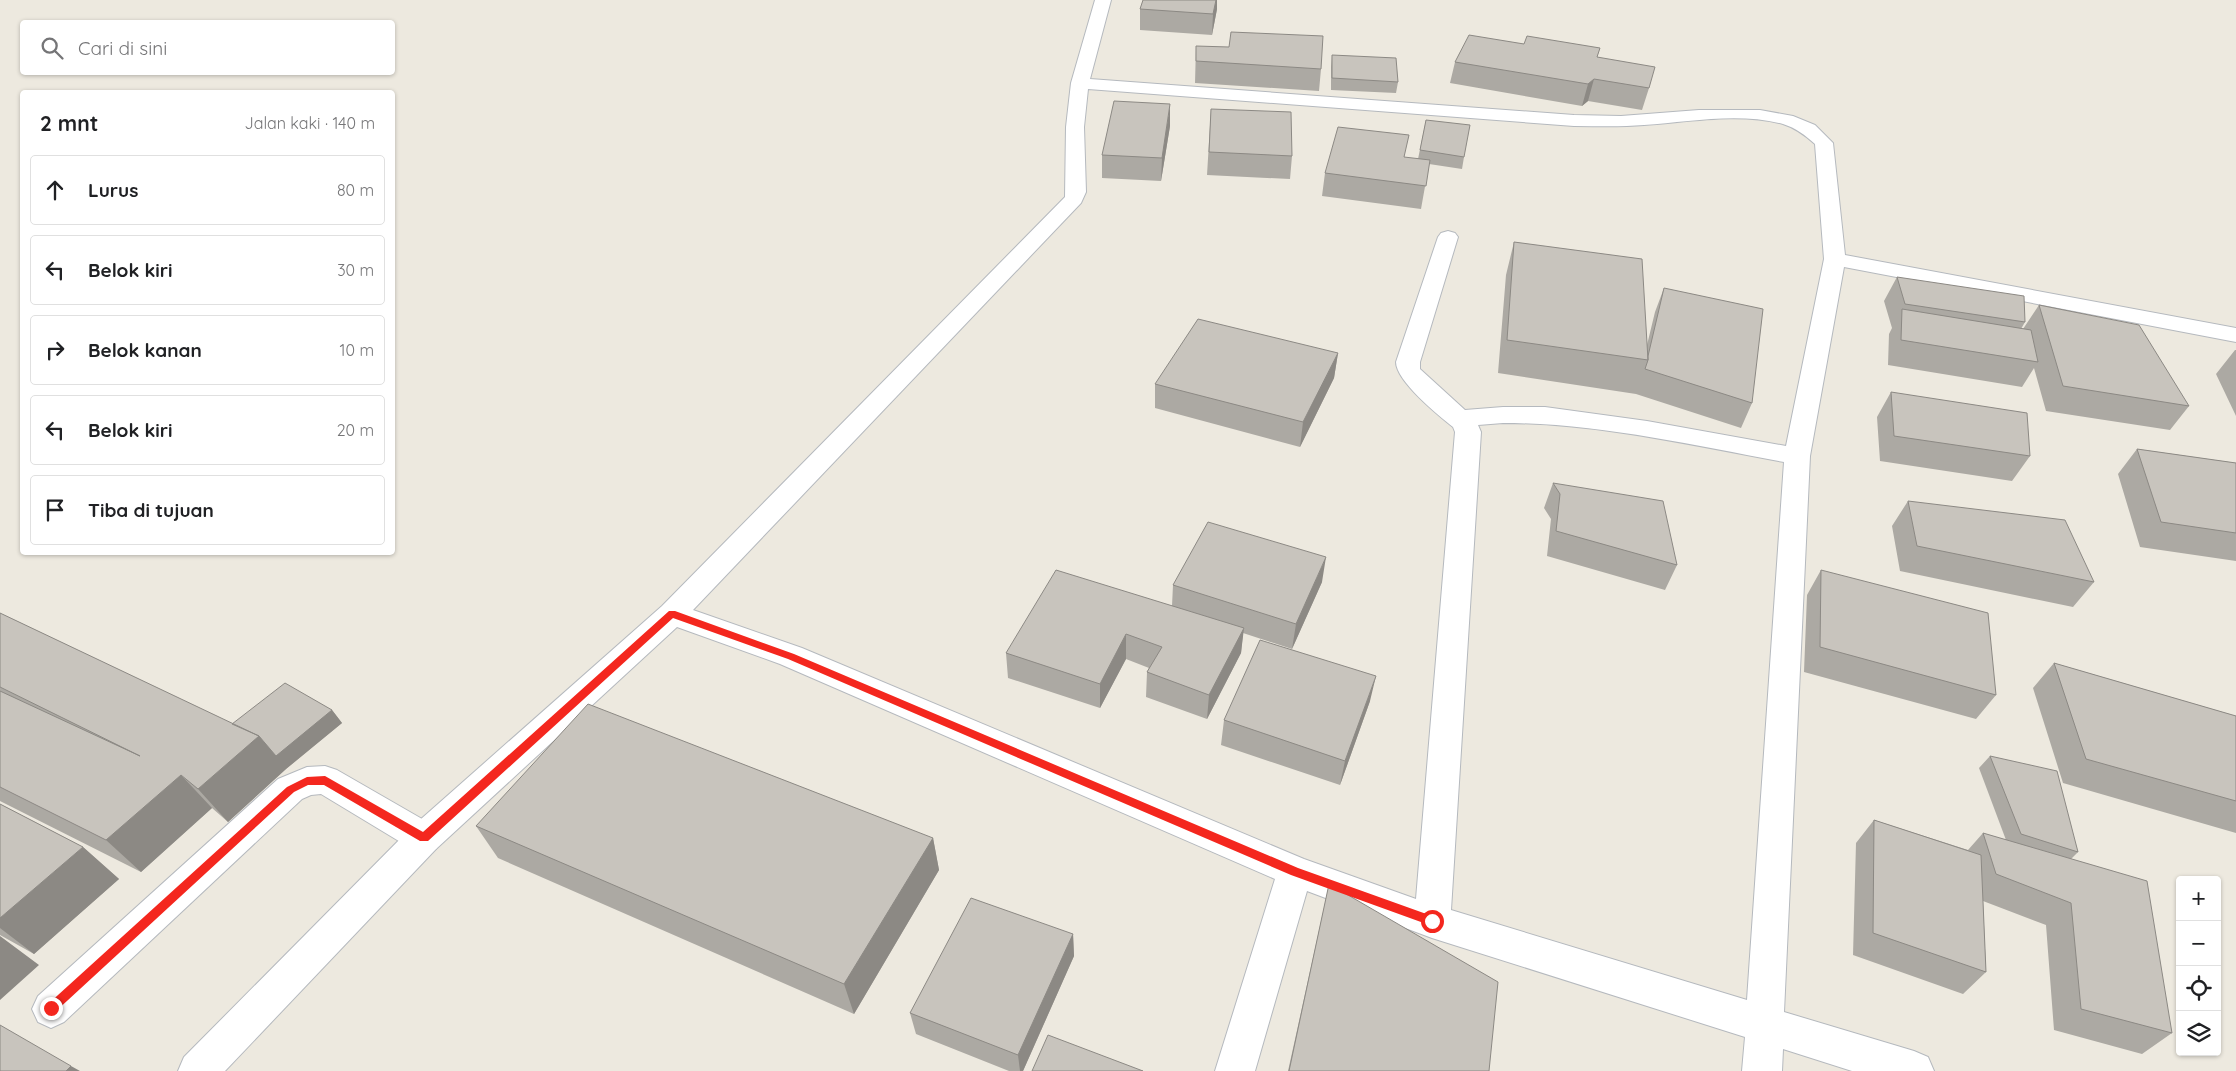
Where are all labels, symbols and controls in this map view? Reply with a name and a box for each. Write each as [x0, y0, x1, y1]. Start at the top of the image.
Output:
search box [20, 20, 395, 75]
icon: search [38, 34, 66, 62]
text: Cari di sini [78, 36, 167, 60]
text: 2 mnt [40, 110, 98, 136]
text: Jalan kaki · 140 m [245, 113, 375, 133]
icon: ahead [41, 176, 69, 204]
text: Lurus [88, 178, 138, 202]
text: 80 m [337, 180, 374, 200]
icon: left [41, 256, 69, 284]
text: Belok kiri [88, 258, 173, 282]
text: 30 m [337, 260, 374, 280]
icon: right [41, 336, 69, 364]
text: Belok kanan [88, 338, 202, 362]
text: 10 m [340, 340, 374, 360]
icon: left [41, 416, 69, 444]
text: Belok kiri [88, 418, 173, 442]
text: 20 m [337, 420, 374, 440]
icon: arrive [41, 496, 69, 524]
text: Tiba di tujuan [88, 498, 214, 522]
map controls [2176, 876, 2221, 1056]
button: + [2176, 876, 2221, 921]
route start [1421, 910, 1444, 933]
button: − [2176, 921, 2221, 966]
button: locate [2176, 966, 2221, 1011]
route end [40, 997, 63, 1020]
button: layers [2176, 1011, 2221, 1056]

